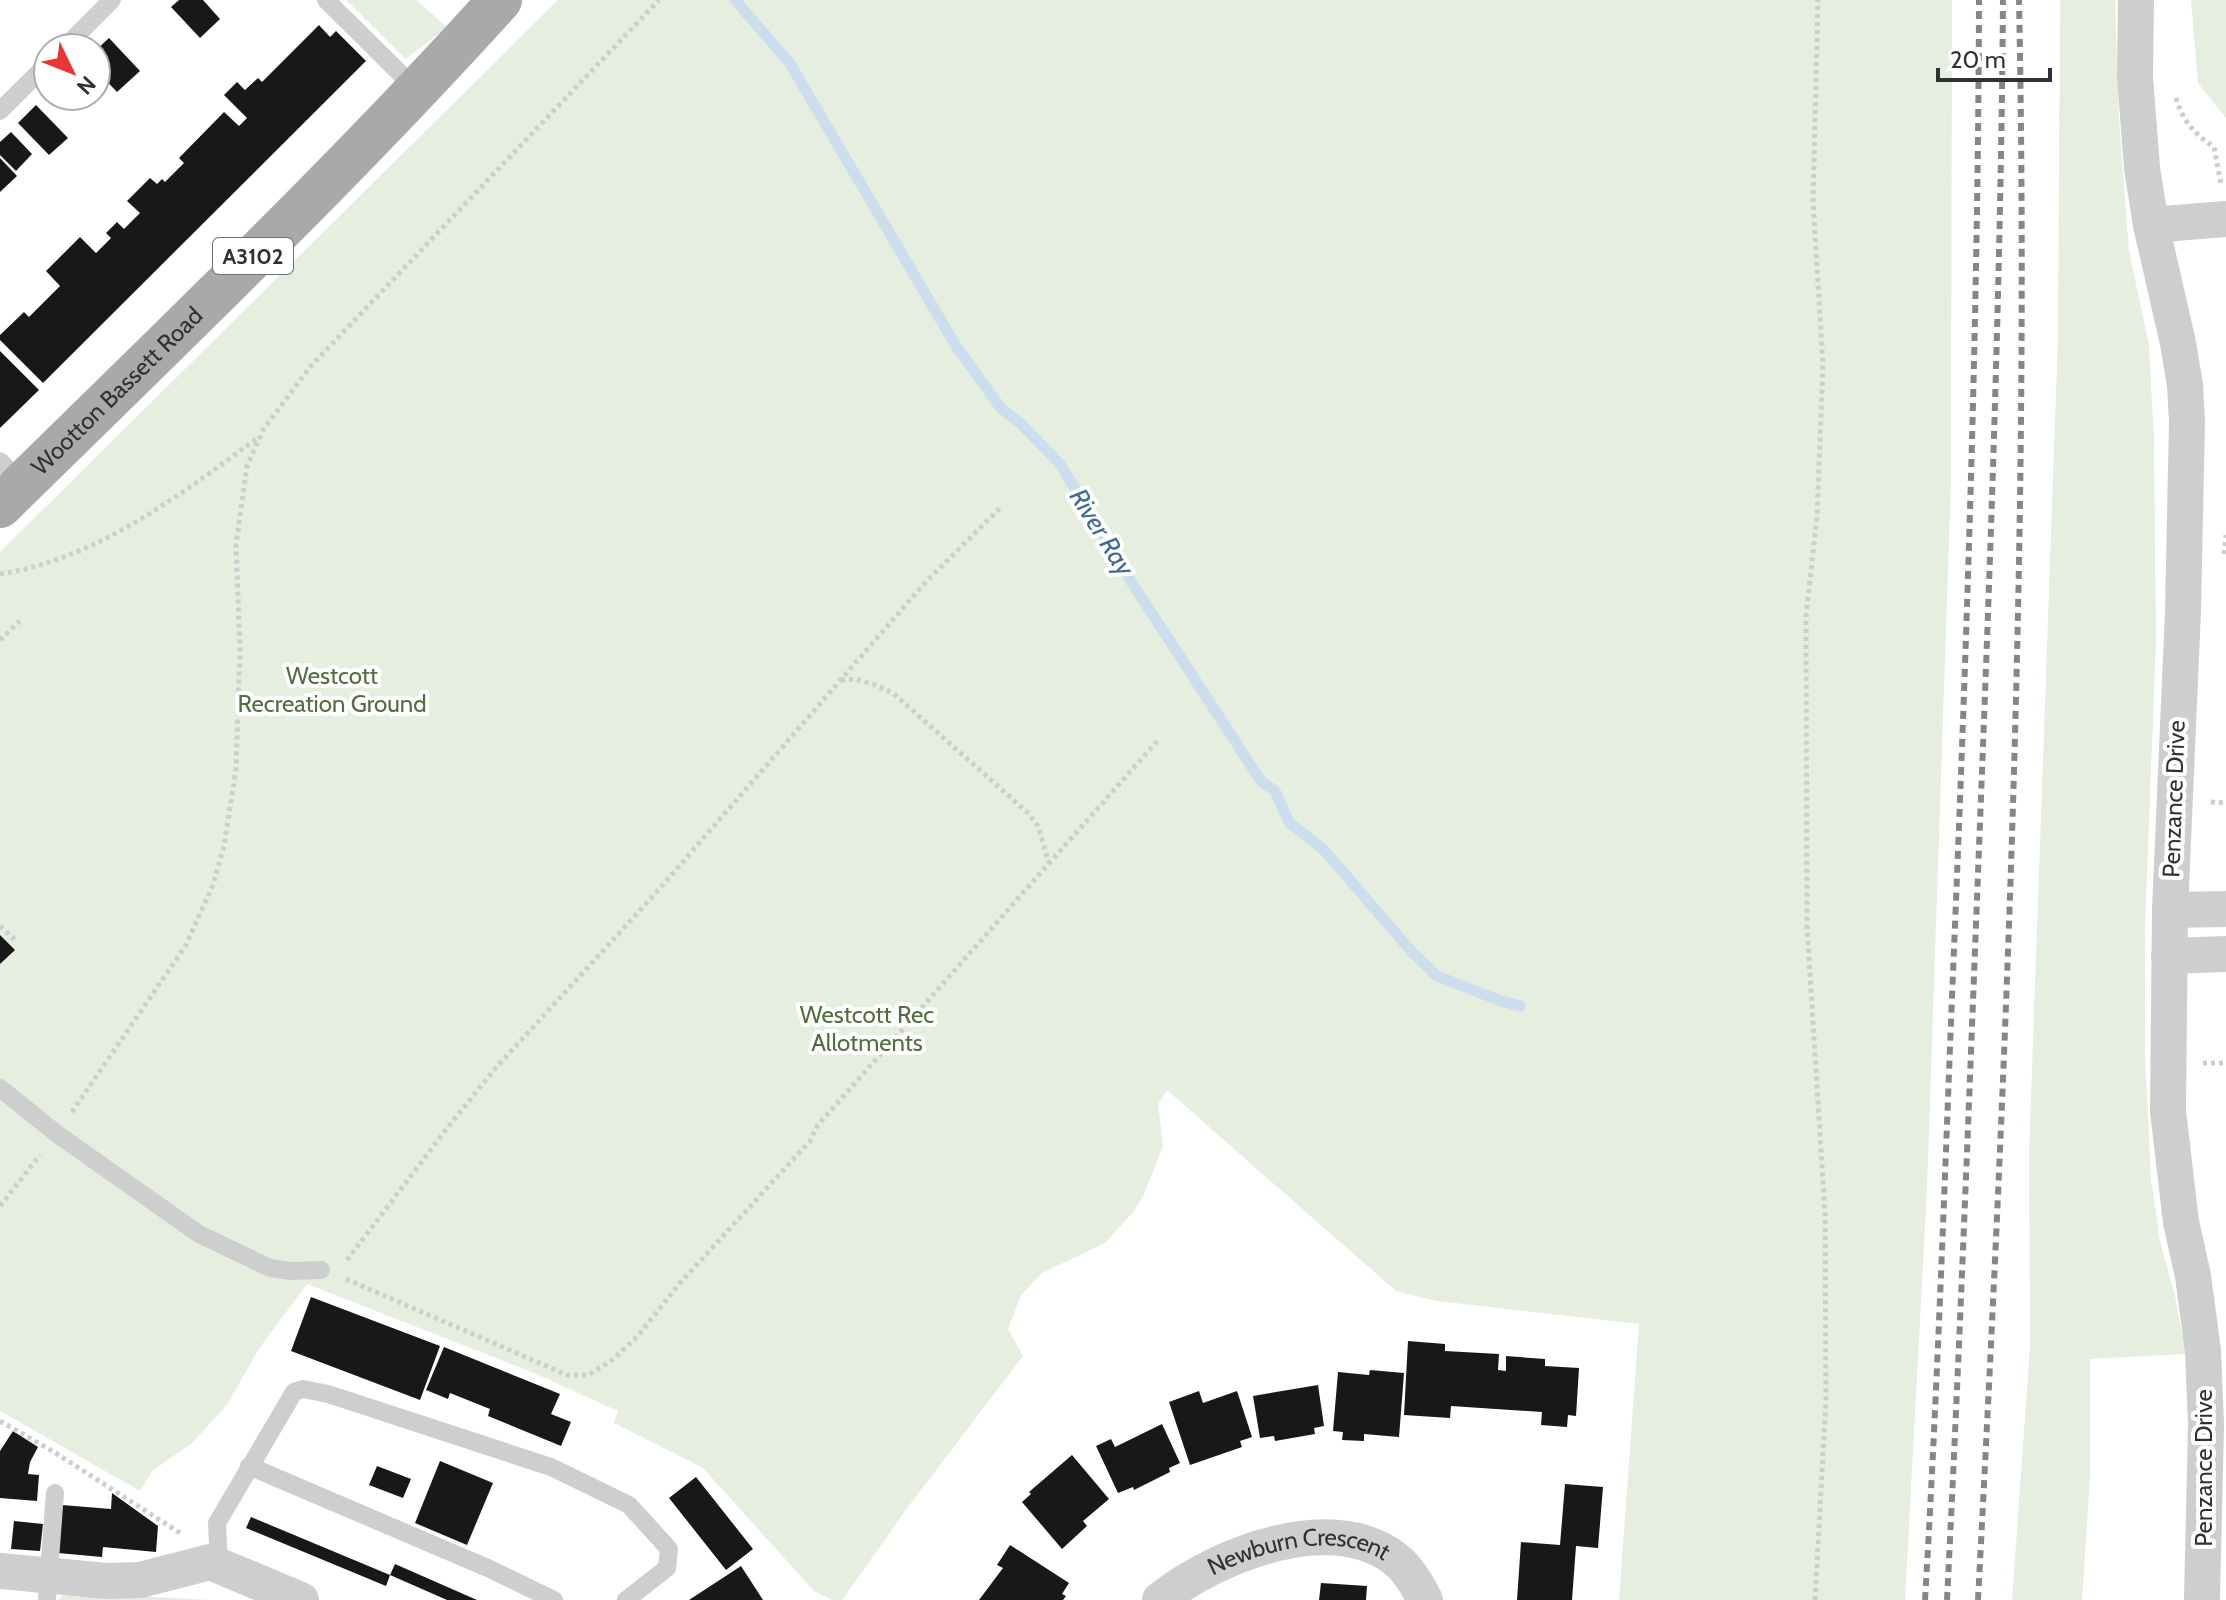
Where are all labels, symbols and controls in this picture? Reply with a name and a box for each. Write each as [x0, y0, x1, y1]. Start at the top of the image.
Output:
north arrow [32, 32, 112, 112]
scale bar [1938, 32, 2050, 82]
text: 20 m [1950, 45, 2006, 74]
text: N [71, 70, 101, 100]
road number: A3102 [213, 238, 293, 274]
street label: Wootton Bassett Road [25, 301, 208, 481]
water label: River Ray [1063, 482, 1142, 582]
park label: Westcott Recreation Ground [237, 661, 427, 718]
street label: Penzance Drive [2156, 720, 2191, 878]
park label: Westcott Rec Allotments [800, 1000, 934, 1057]
street label: Penzance Drive [2189, 1389, 2218, 1547]
street label: Newburn Crescent [1203, 1522, 1396, 1581]

